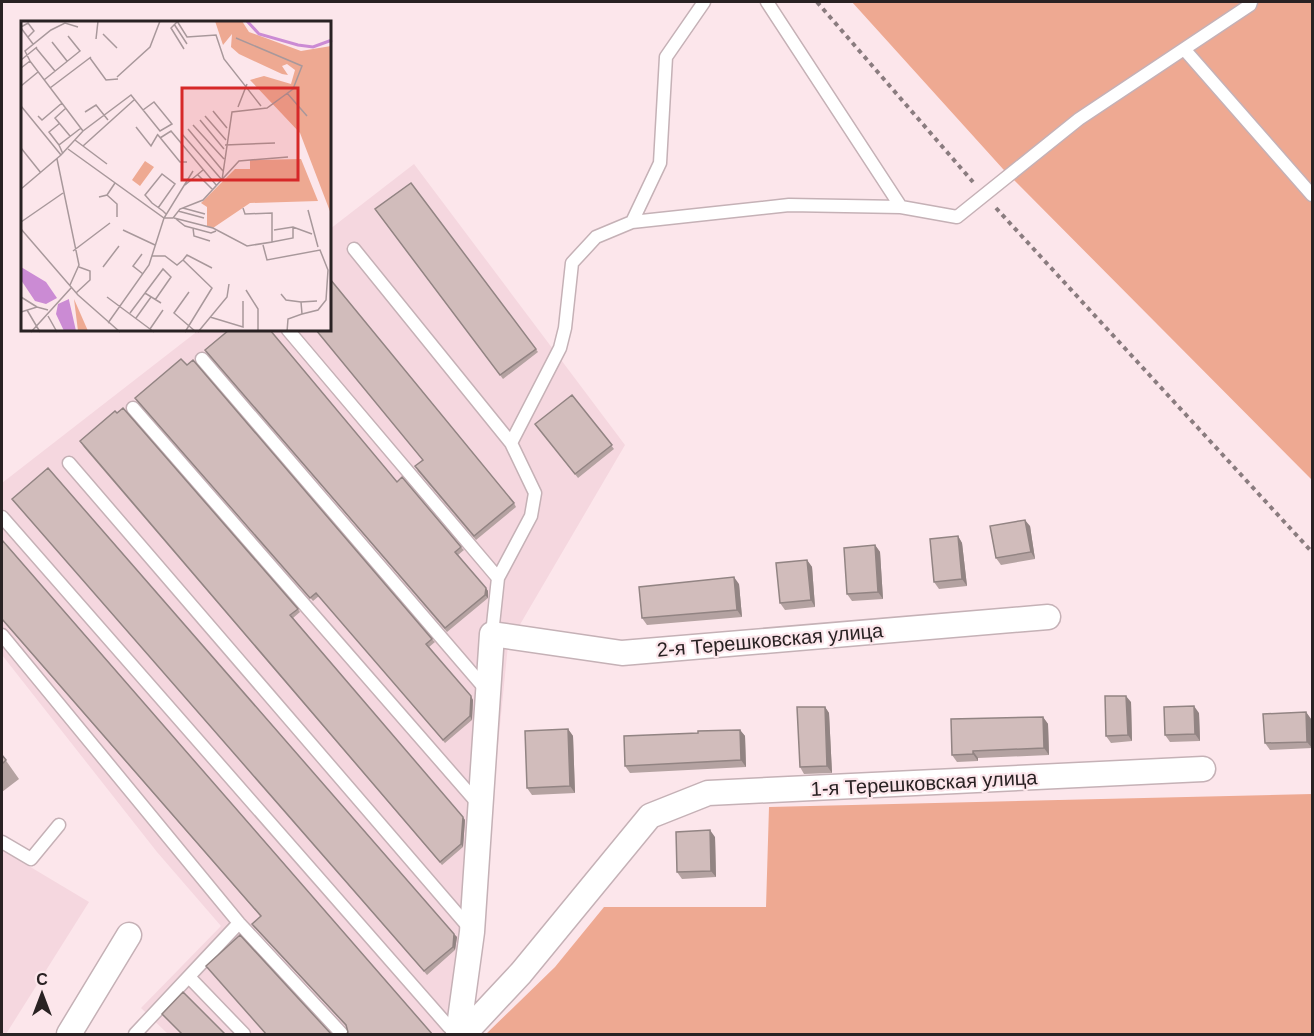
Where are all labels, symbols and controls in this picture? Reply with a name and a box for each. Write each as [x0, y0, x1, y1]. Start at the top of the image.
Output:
inset map [21, 21, 332, 332]
street label: 2-я Терешковская улица [656, 619, 885, 661]
street label: 1-я Терешковская улица [810, 766, 1039, 800]
north arrow [12, 964, 72, 1024]
text: С [36, 971, 48, 988]

